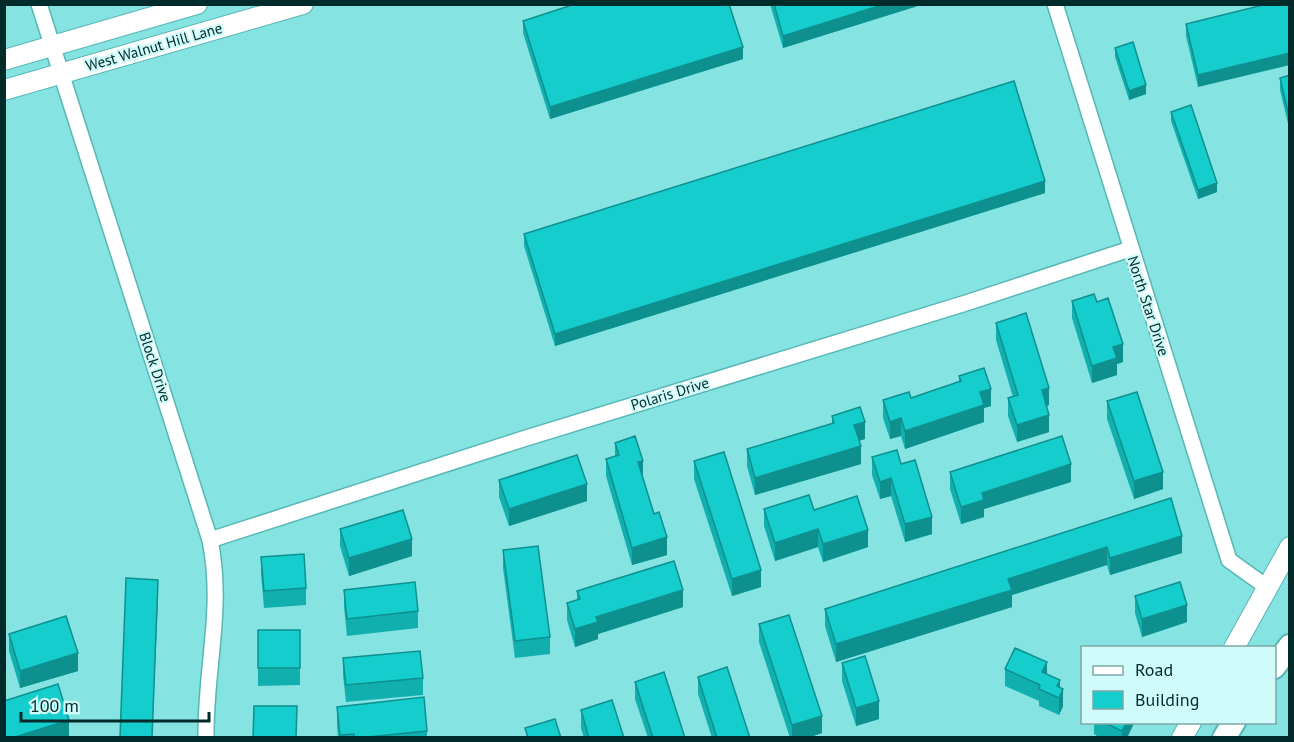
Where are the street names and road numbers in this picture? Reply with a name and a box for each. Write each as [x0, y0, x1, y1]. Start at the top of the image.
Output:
street label: West Walnut Hill Lane [83, 18, 224, 75]
street label: North Star Drive [1123, 253, 1174, 358]
street label: Block Drive [135, 330, 176, 404]
street label: Polaris Drive [628, 373, 711, 414]

